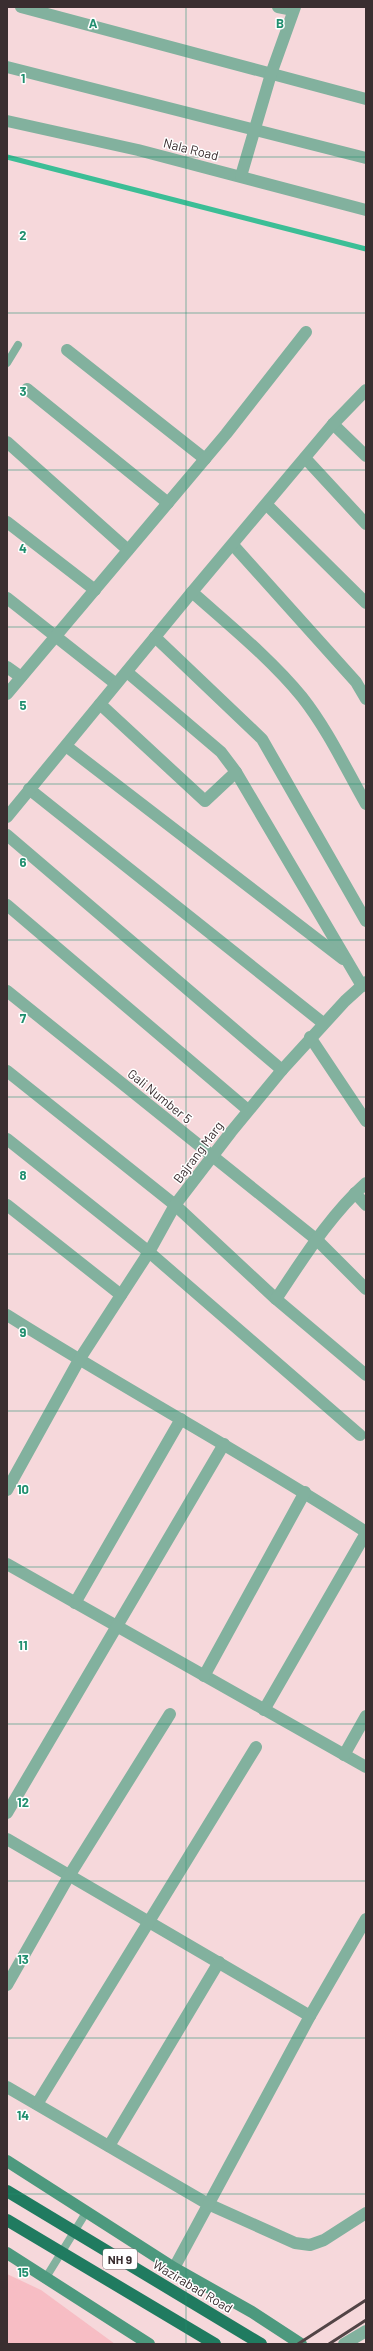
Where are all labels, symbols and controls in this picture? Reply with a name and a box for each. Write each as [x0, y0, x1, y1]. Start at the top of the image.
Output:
text: A [89, 15, 98, 31]
text: B [276, 15, 284, 31]
text: 1 [21, 70, 25, 86]
street label: Nala Road [162, 134, 220, 164]
text: 2 [19, 227, 27, 243]
text: 3 [19, 383, 27, 399]
text: 4 [19, 540, 27, 556]
text: 5 [19, 697, 27, 713]
text: 6 [20, 854, 27, 870]
text: 7 [20, 1010, 27, 1026]
street label: Gali Number 5 [125, 1065, 196, 1127]
street label: Bajrang Marg [170, 1118, 226, 1186]
text: 8 [19, 1167, 27, 1183]
text: 9 [20, 1324, 27, 1340]
text: 10 [17, 1481, 29, 1497]
text: 11 [18, 1637, 28, 1653]
text: 12 [17, 1794, 29, 1810]
text: 13 [17, 1951, 29, 1967]
text: 14 [17, 2107, 29, 2123]
road number: NH 9 [103, 2249, 137, 2269]
street label: Wazirabad Road [150, 2256, 236, 2316]
text: 15 [17, 2264, 29, 2280]

